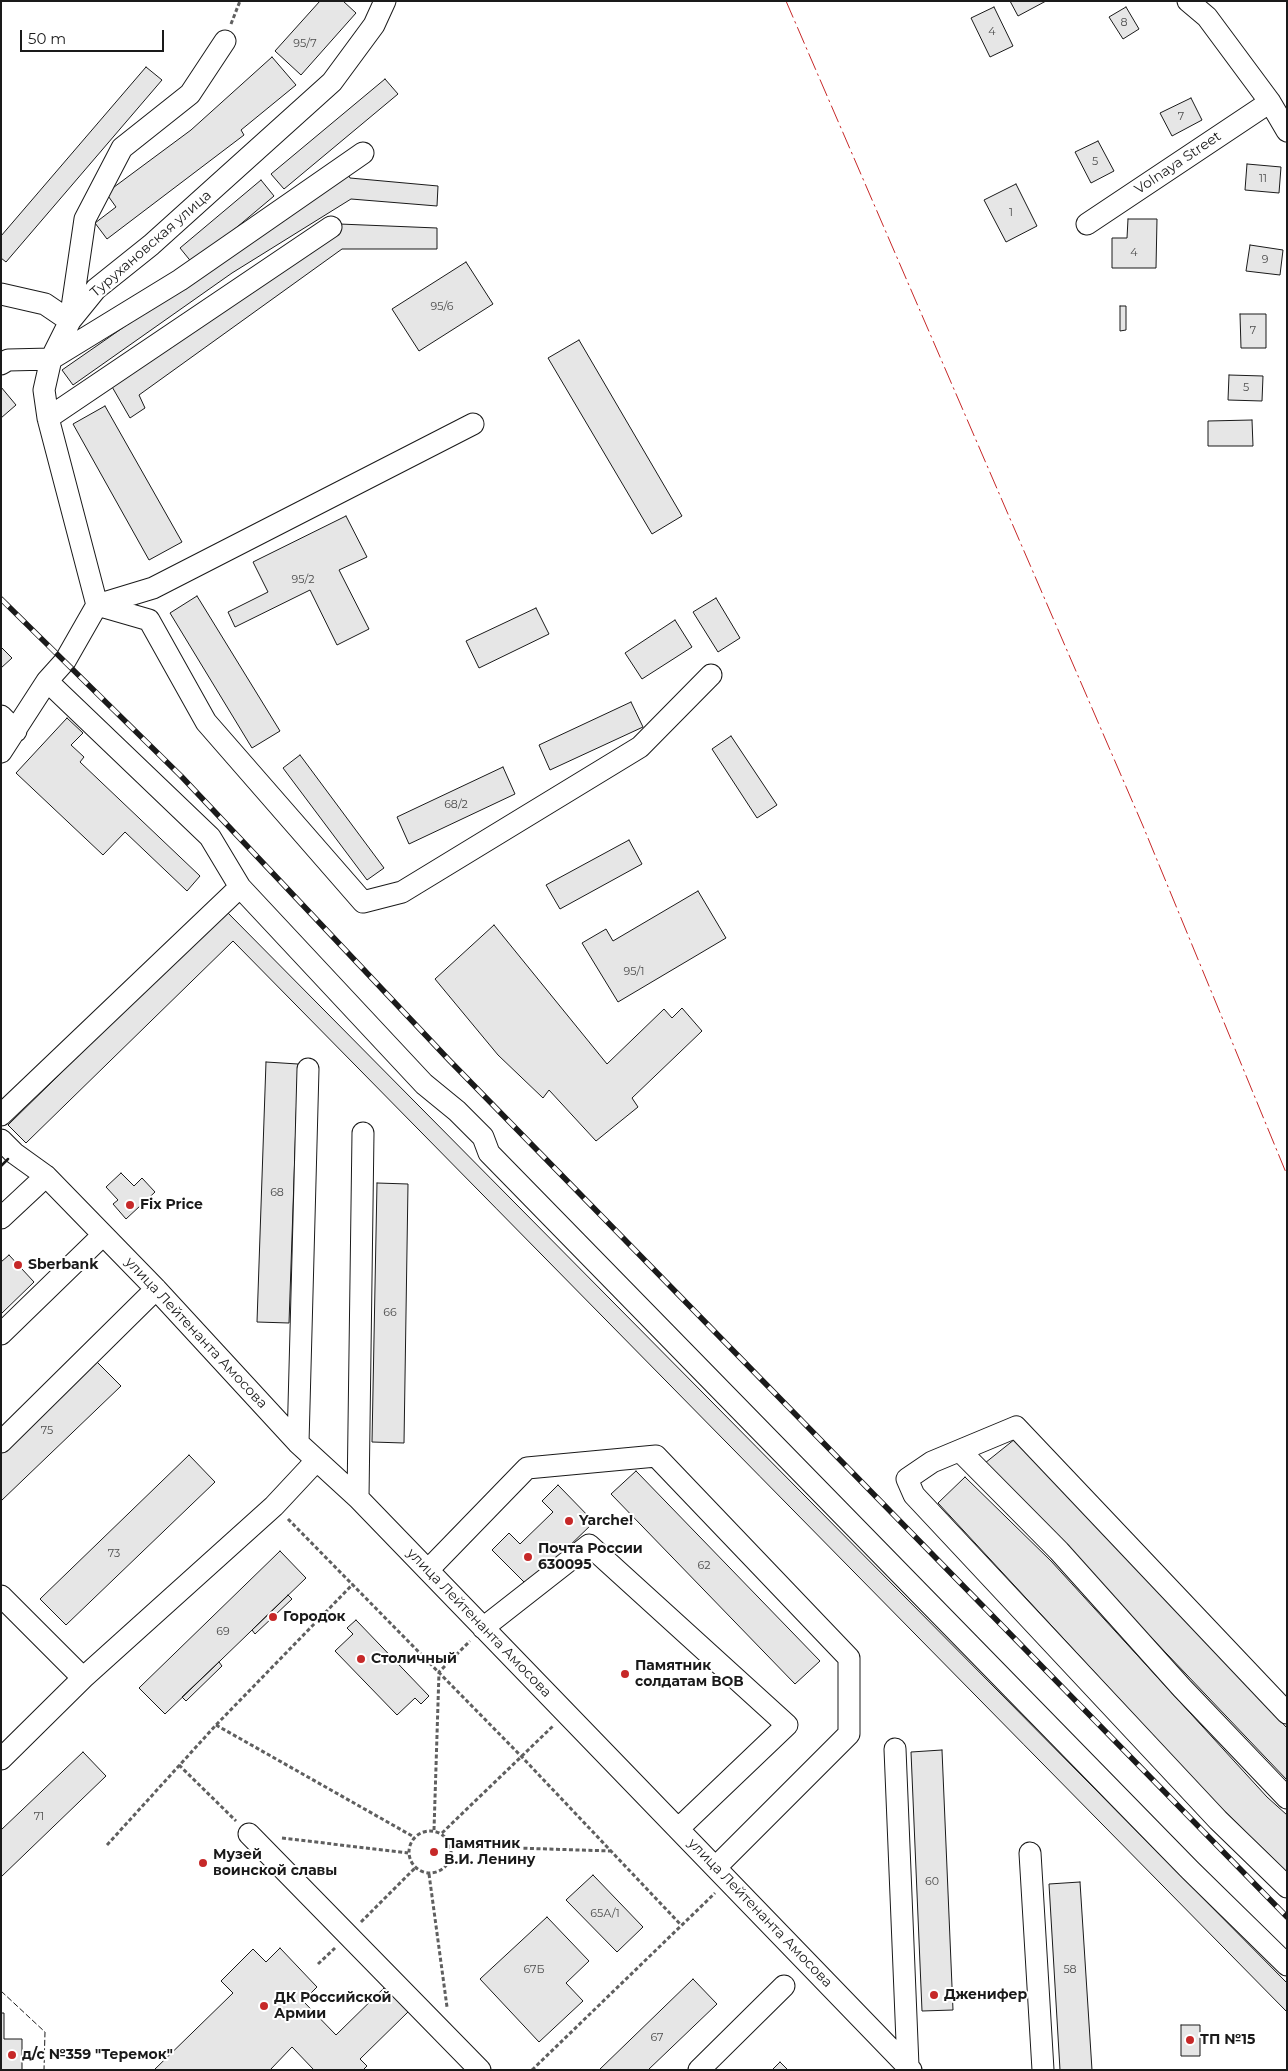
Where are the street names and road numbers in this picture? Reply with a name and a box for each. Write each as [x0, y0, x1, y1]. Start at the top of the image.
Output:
street label: Volnaya Street [1132, 128, 1224, 198]
street label: Турухановская улица [87, 187, 215, 301]
street label: улица Лейтенанта Амосова [121, 1254, 271, 1412]
street label: улица Лейтенанта Амосова [403, 1545, 555, 1701]
street label: улица Лейтенанта Амосова [684, 1835, 836, 1991]

